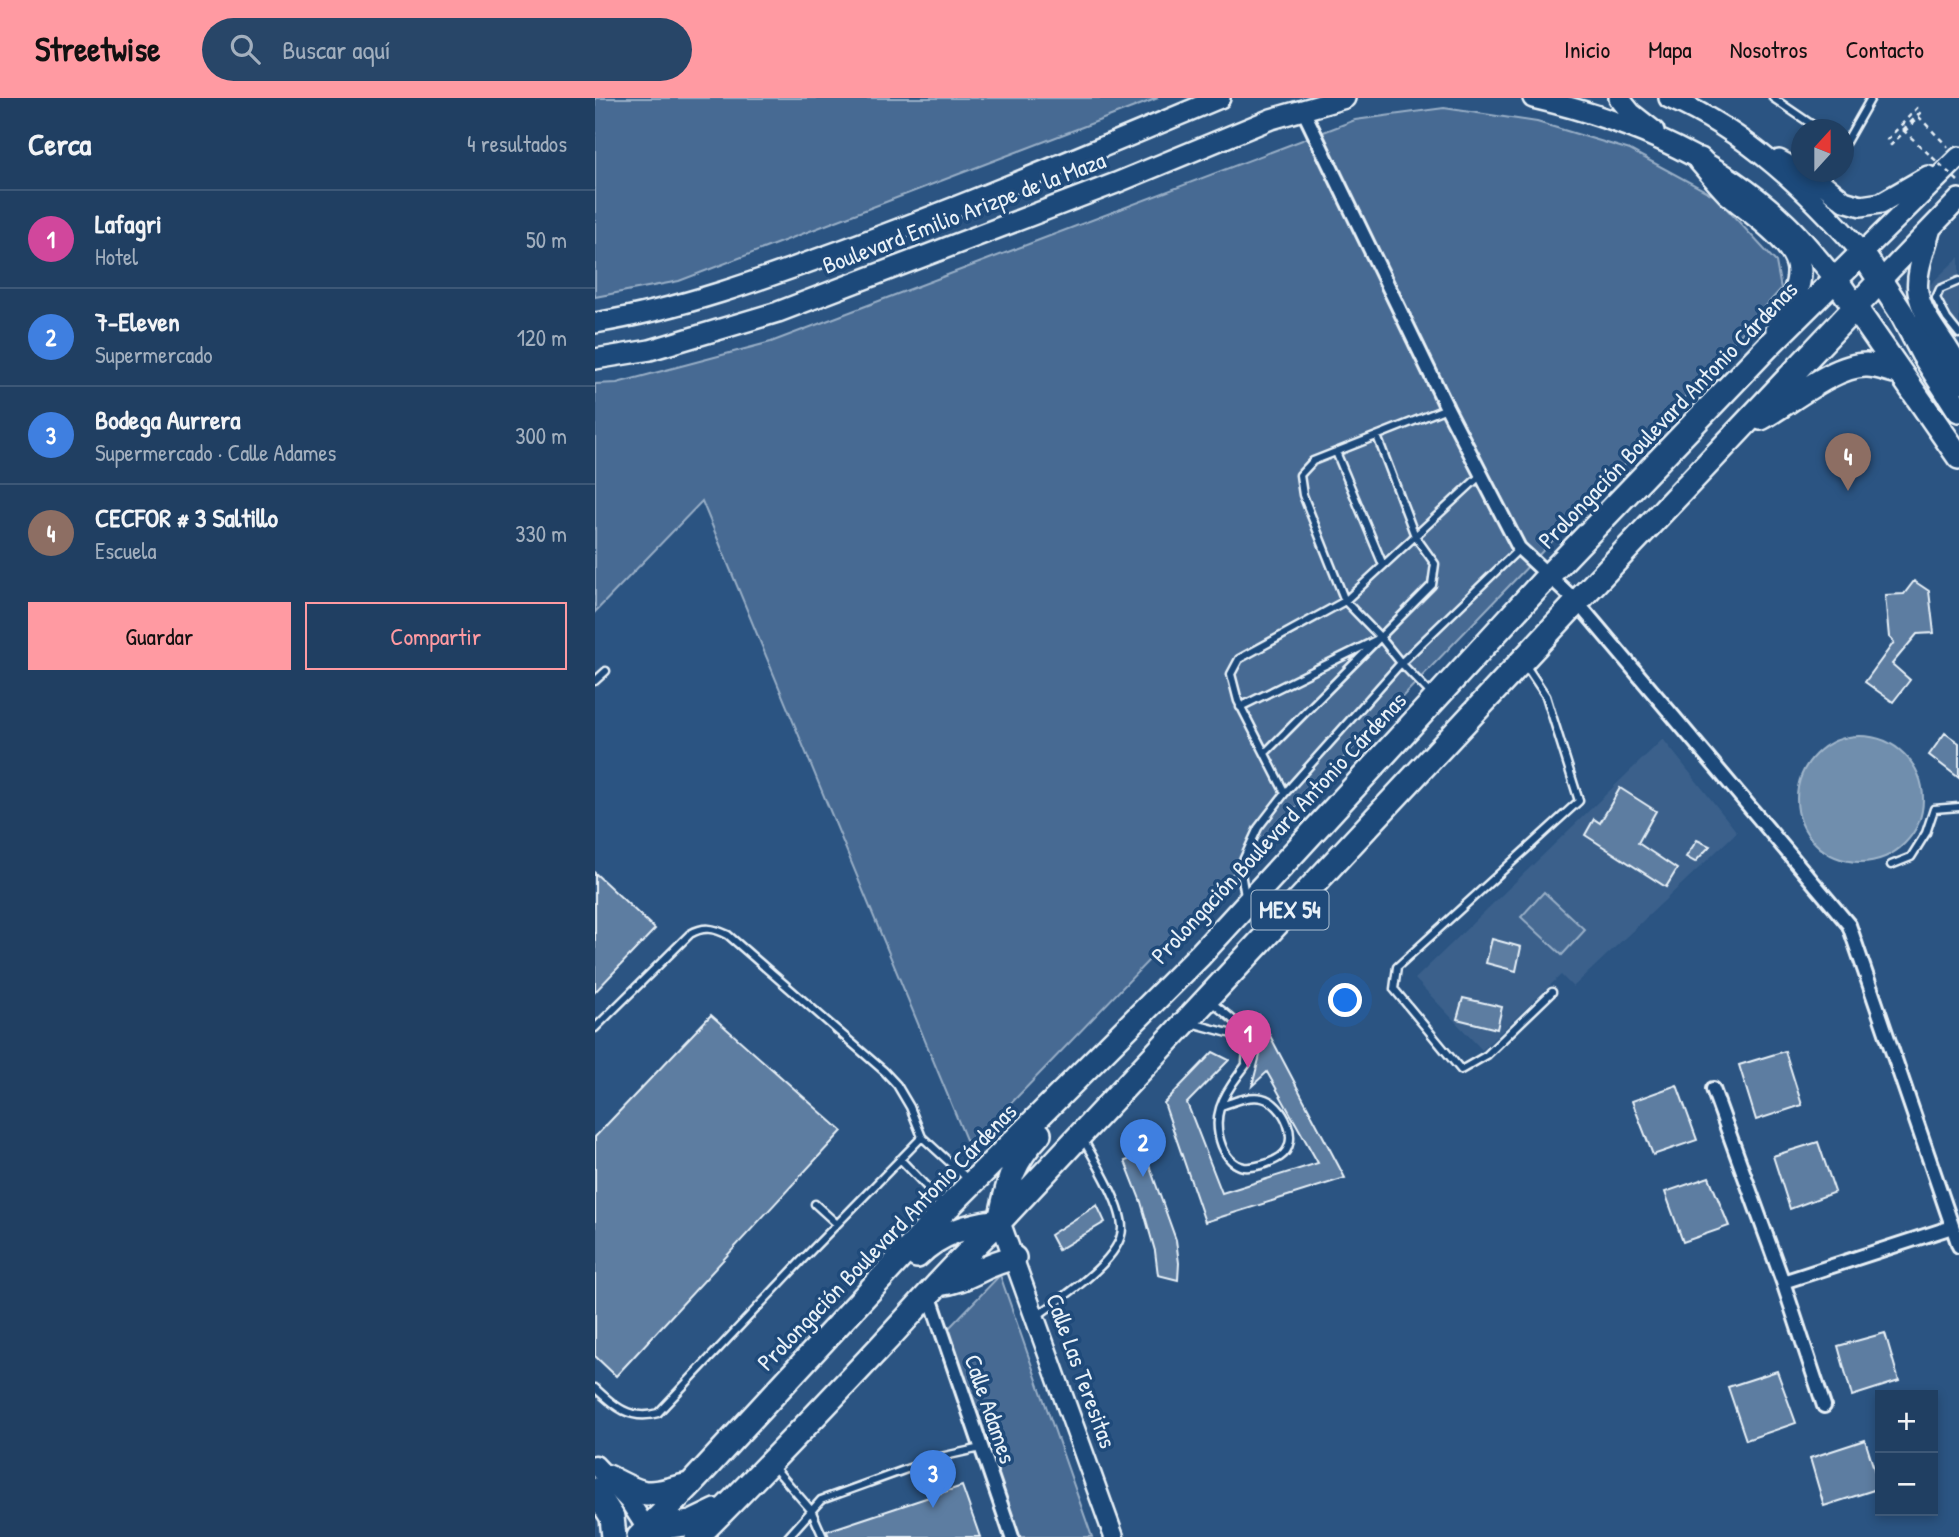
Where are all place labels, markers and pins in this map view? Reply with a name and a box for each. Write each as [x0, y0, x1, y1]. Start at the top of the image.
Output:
pin: 4 [1825, 433, 1871, 491]
pin: 1 [1225, 1010, 1271, 1068]
pin: 2 [1120, 1119, 1166, 1177]
pin: 3 [910, 1450, 956, 1508]

